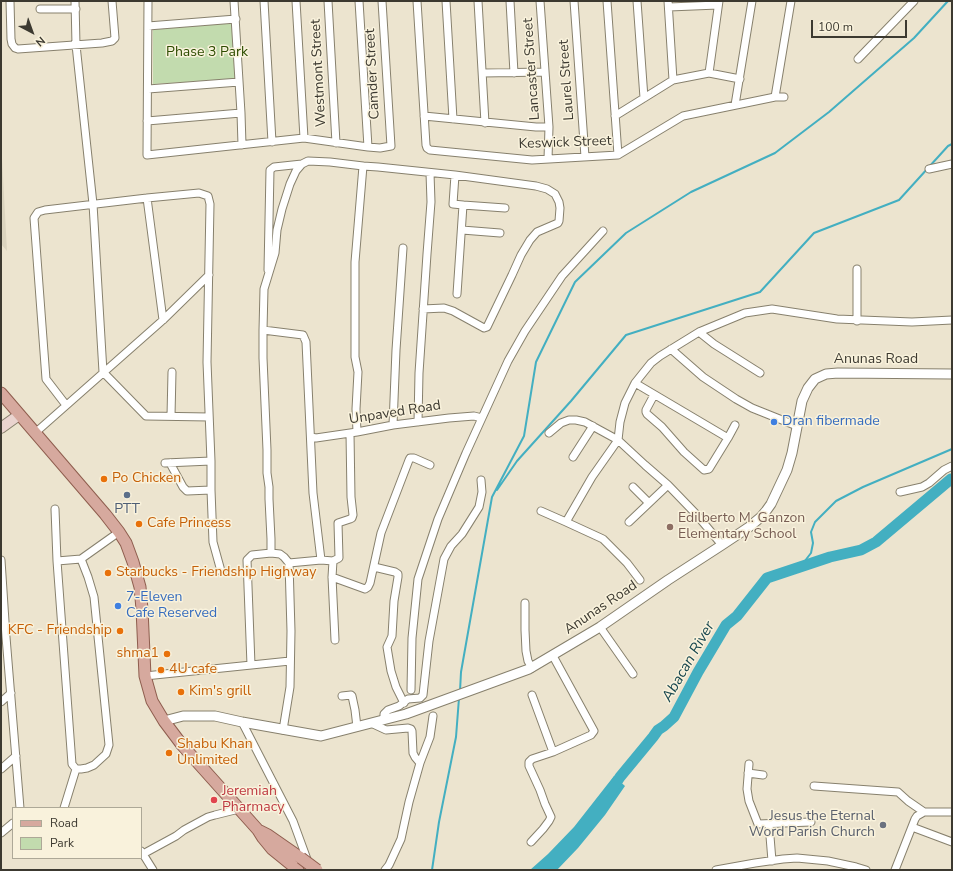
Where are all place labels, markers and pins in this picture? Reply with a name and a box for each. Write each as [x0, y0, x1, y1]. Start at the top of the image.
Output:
place label: Dran fibermade [782, 414, 880, 430]
marker: Dran fibermade [769, 417, 779, 427]
place label: Po Chicken [112, 471, 181, 487]
marker: Po Chicken [99, 474, 109, 484]
marker: PTT [122, 490, 132, 500]
place label: PTT [114, 502, 140, 518]
place label: Edilberto M. Ganzon Elementary School [678, 511, 805, 544]
place label: Cafe Princess [147, 516, 231, 532]
marker: Cafe Princess [134, 519, 144, 529]
marker: Edilberto M. Ganzon Elementary School [665, 522, 675, 532]
place label: Starbucks - Friendship Highway [116, 565, 316, 581]
marker: Starbucks - Friendship Highway [103, 568, 113, 578]
place label: 7-Eleven Cafe Reserved [126, 590, 217, 622]
marker: 7-Eleven Cafe Reserved [113, 601, 123, 611]
place label: KFC - Friendship [8, 623, 112, 639]
marker: KFC - Friendship [115, 626, 125, 636]
place label: shma1 [117, 646, 159, 662]
marker: shma1 [162, 649, 172, 659]
place label: 4U cafe [169, 662, 217, 678]
marker: 4U cafe [156, 665, 166, 675]
place label: Kim's grill [189, 684, 251, 700]
marker: Kim's grill [176, 687, 186, 697]
place label: Shabu Khan Unlimited [177, 737, 253, 770]
marker: Shabu Khan Unlimited [164, 748, 174, 758]
place label: Jeremiah Pharmacy [222, 784, 284, 816]
marker: Jeremiah Pharmacy [209, 795, 219, 805]
place label: Jesus the Eternal Word Parish Church [749, 809, 875, 842]
marker: Jesus the Eternal Word Parish Church [878, 820, 888, 830]

